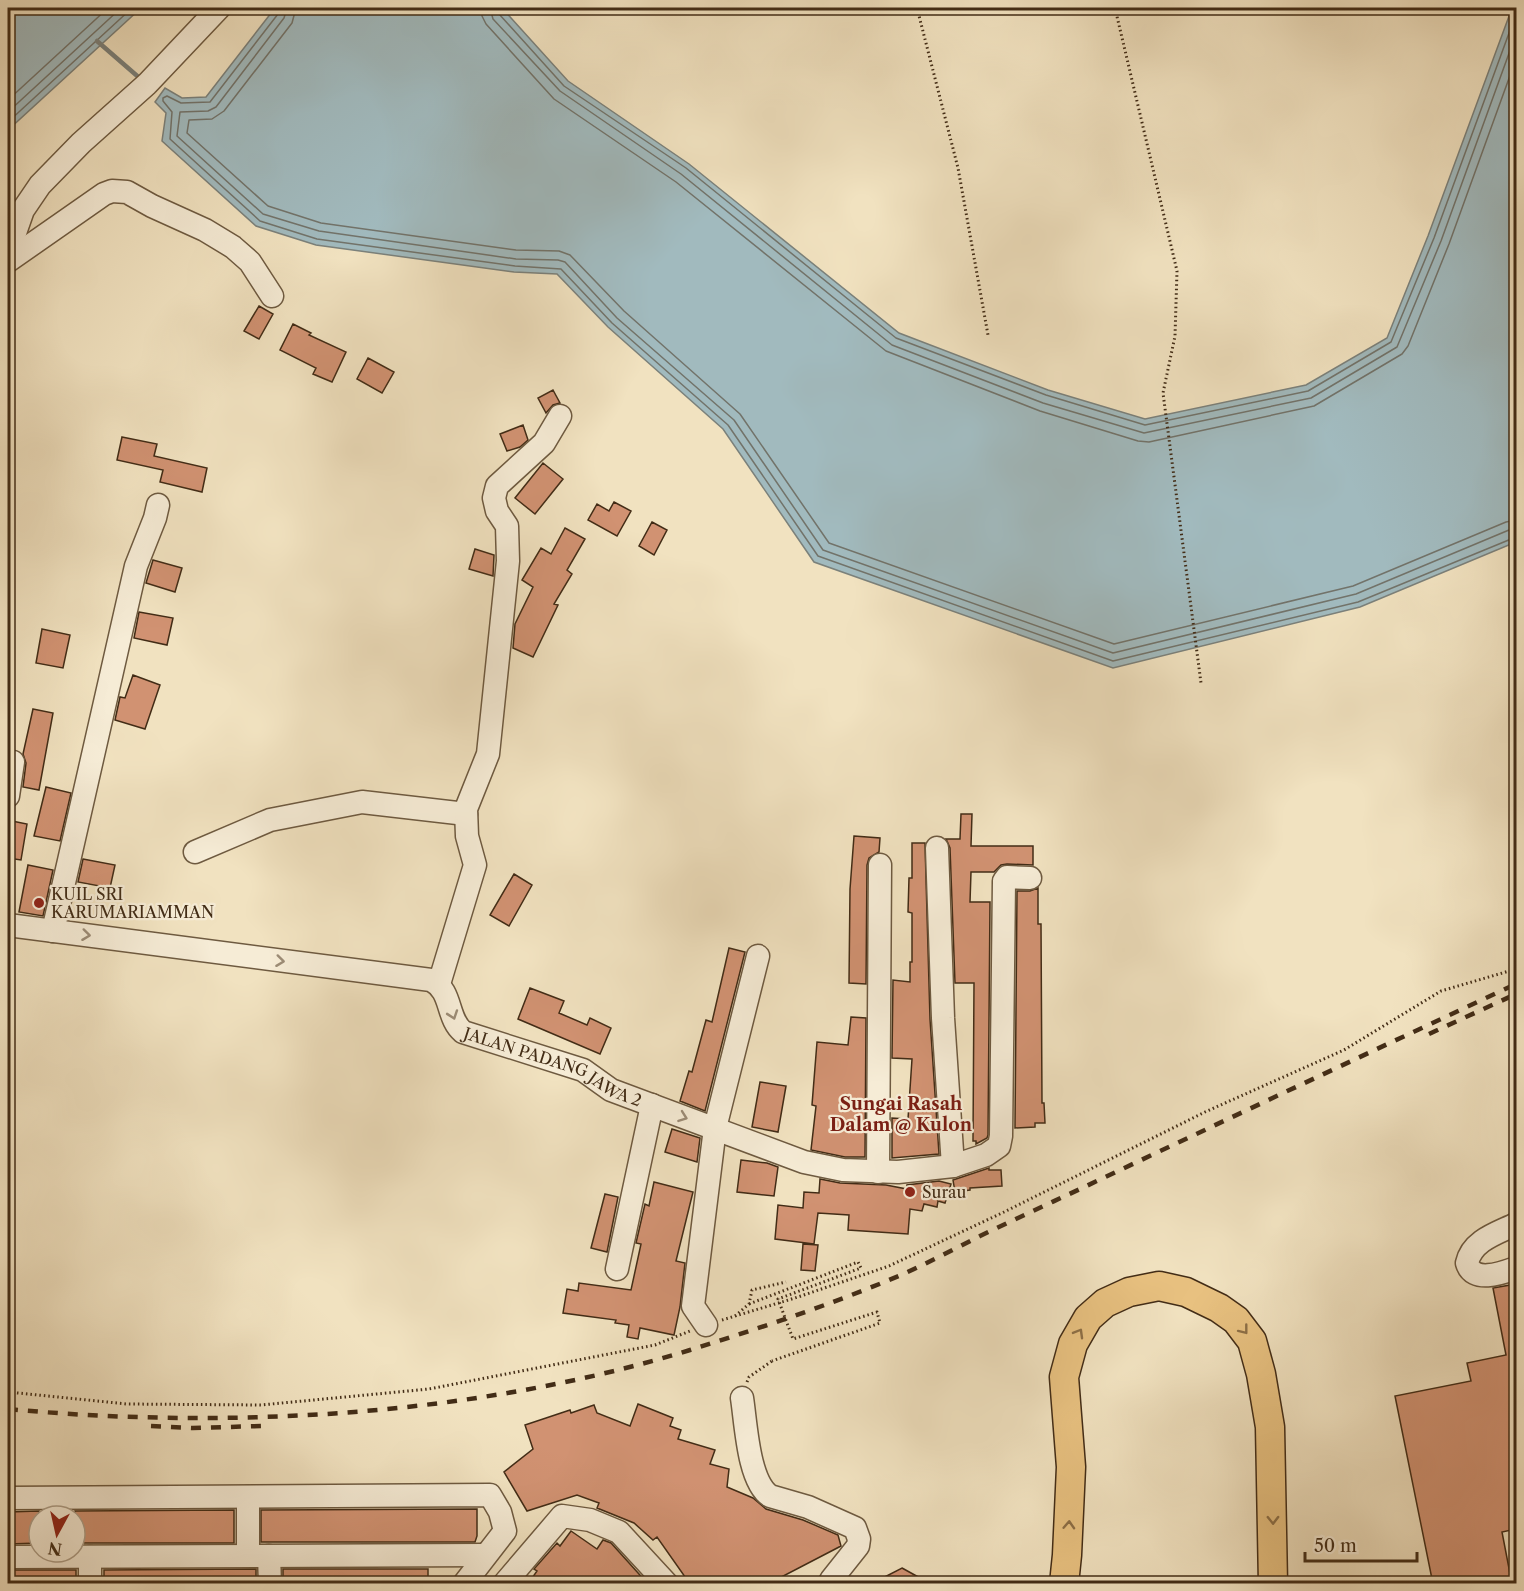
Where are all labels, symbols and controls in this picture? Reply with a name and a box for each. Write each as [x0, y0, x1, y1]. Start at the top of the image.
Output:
place label: KUIL SRI KARUMARIAMMAN [51, 884, 214, 922]
marker: KUIL SRI KARUMARIAMMAN [32, 896, 46, 910]
one-way arrow [82, 929, 91, 941]
one-way arrow [275, 954, 284, 966]
one-way arrow [445, 1009, 458, 1019]
street label: JALAN PADANG JAWA 2 [458, 1022, 645, 1111]
district label: Sungai Rasah Dalam @ Kulon [830, 1093, 973, 1136]
one-way arrow [677, 1109, 688, 1122]
place label: Surau [922, 1182, 967, 1202]
marker: Surau [903, 1185, 917, 1199]
one-way arrow [1236, 1323, 1247, 1334]
one-way arrow [1072, 1329, 1083, 1339]
north arrow [27, 1504, 87, 1564]
one-way arrow [1266, 1515, 1279, 1524]
one-way arrow [1062, 1521, 1075, 1530]
scale bar [1305, 1525, 1418, 1563]
text: 50 m [1314, 1535, 1357, 1557]
text: N [47, 1538, 63, 1560]

